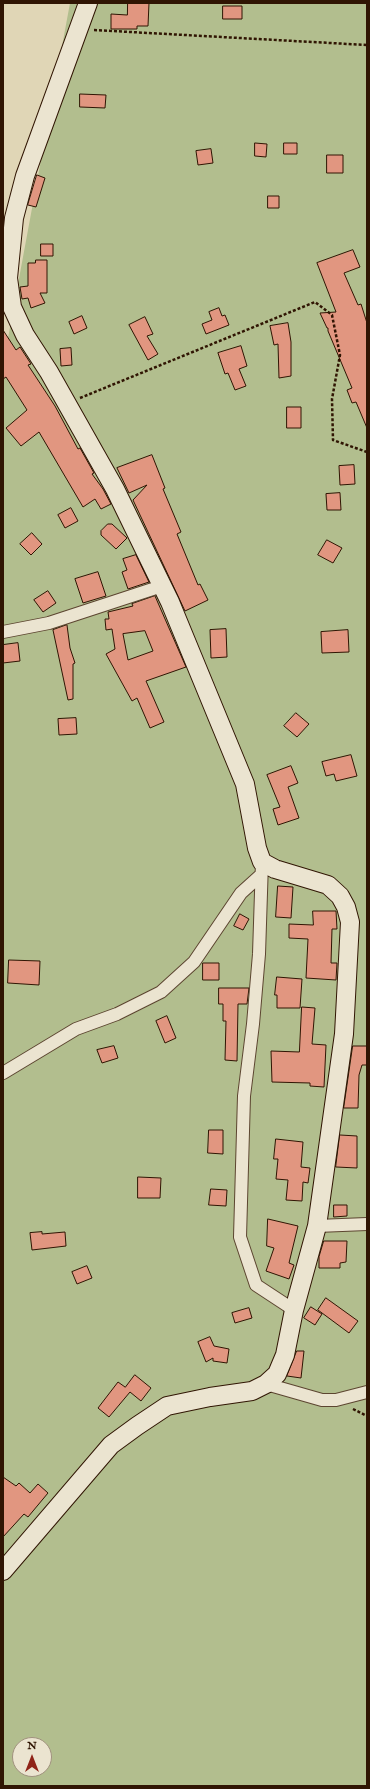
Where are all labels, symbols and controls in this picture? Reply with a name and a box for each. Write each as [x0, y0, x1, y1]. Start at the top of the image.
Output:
north arrow [12, 1737, 52, 1777]
text: N [27, 1739, 37, 1753]

